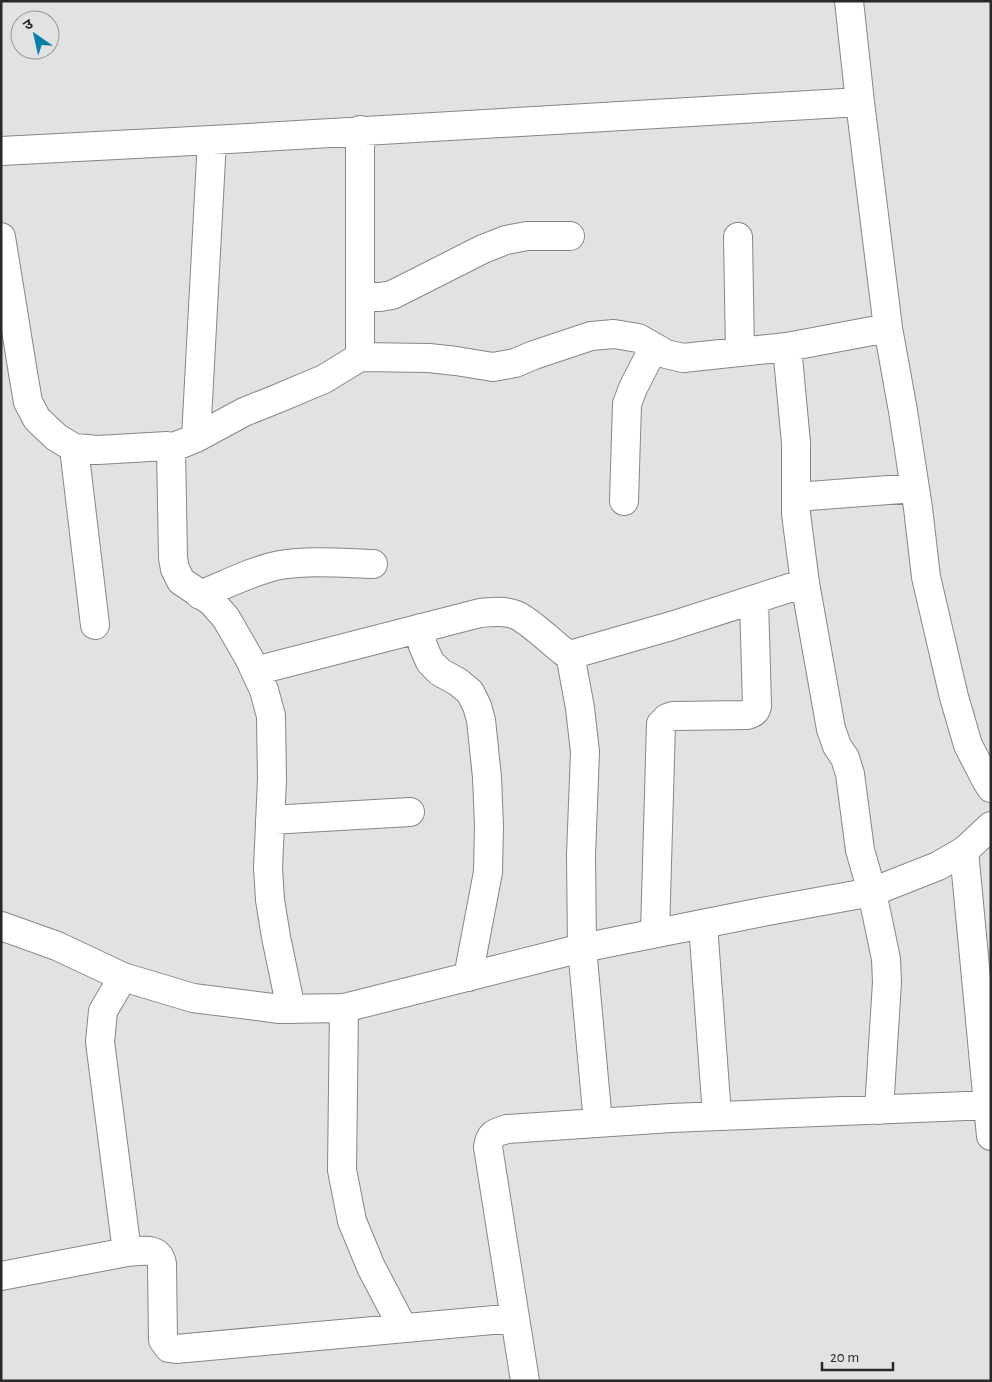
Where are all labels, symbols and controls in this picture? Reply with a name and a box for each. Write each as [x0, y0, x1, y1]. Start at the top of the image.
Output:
north arrow [10, 10, 60, 60]
text: उ [21, 17, 36, 33]
scale bar [822, 1340, 893, 1372]
text: 20 m [830, 1350, 859, 1365]

